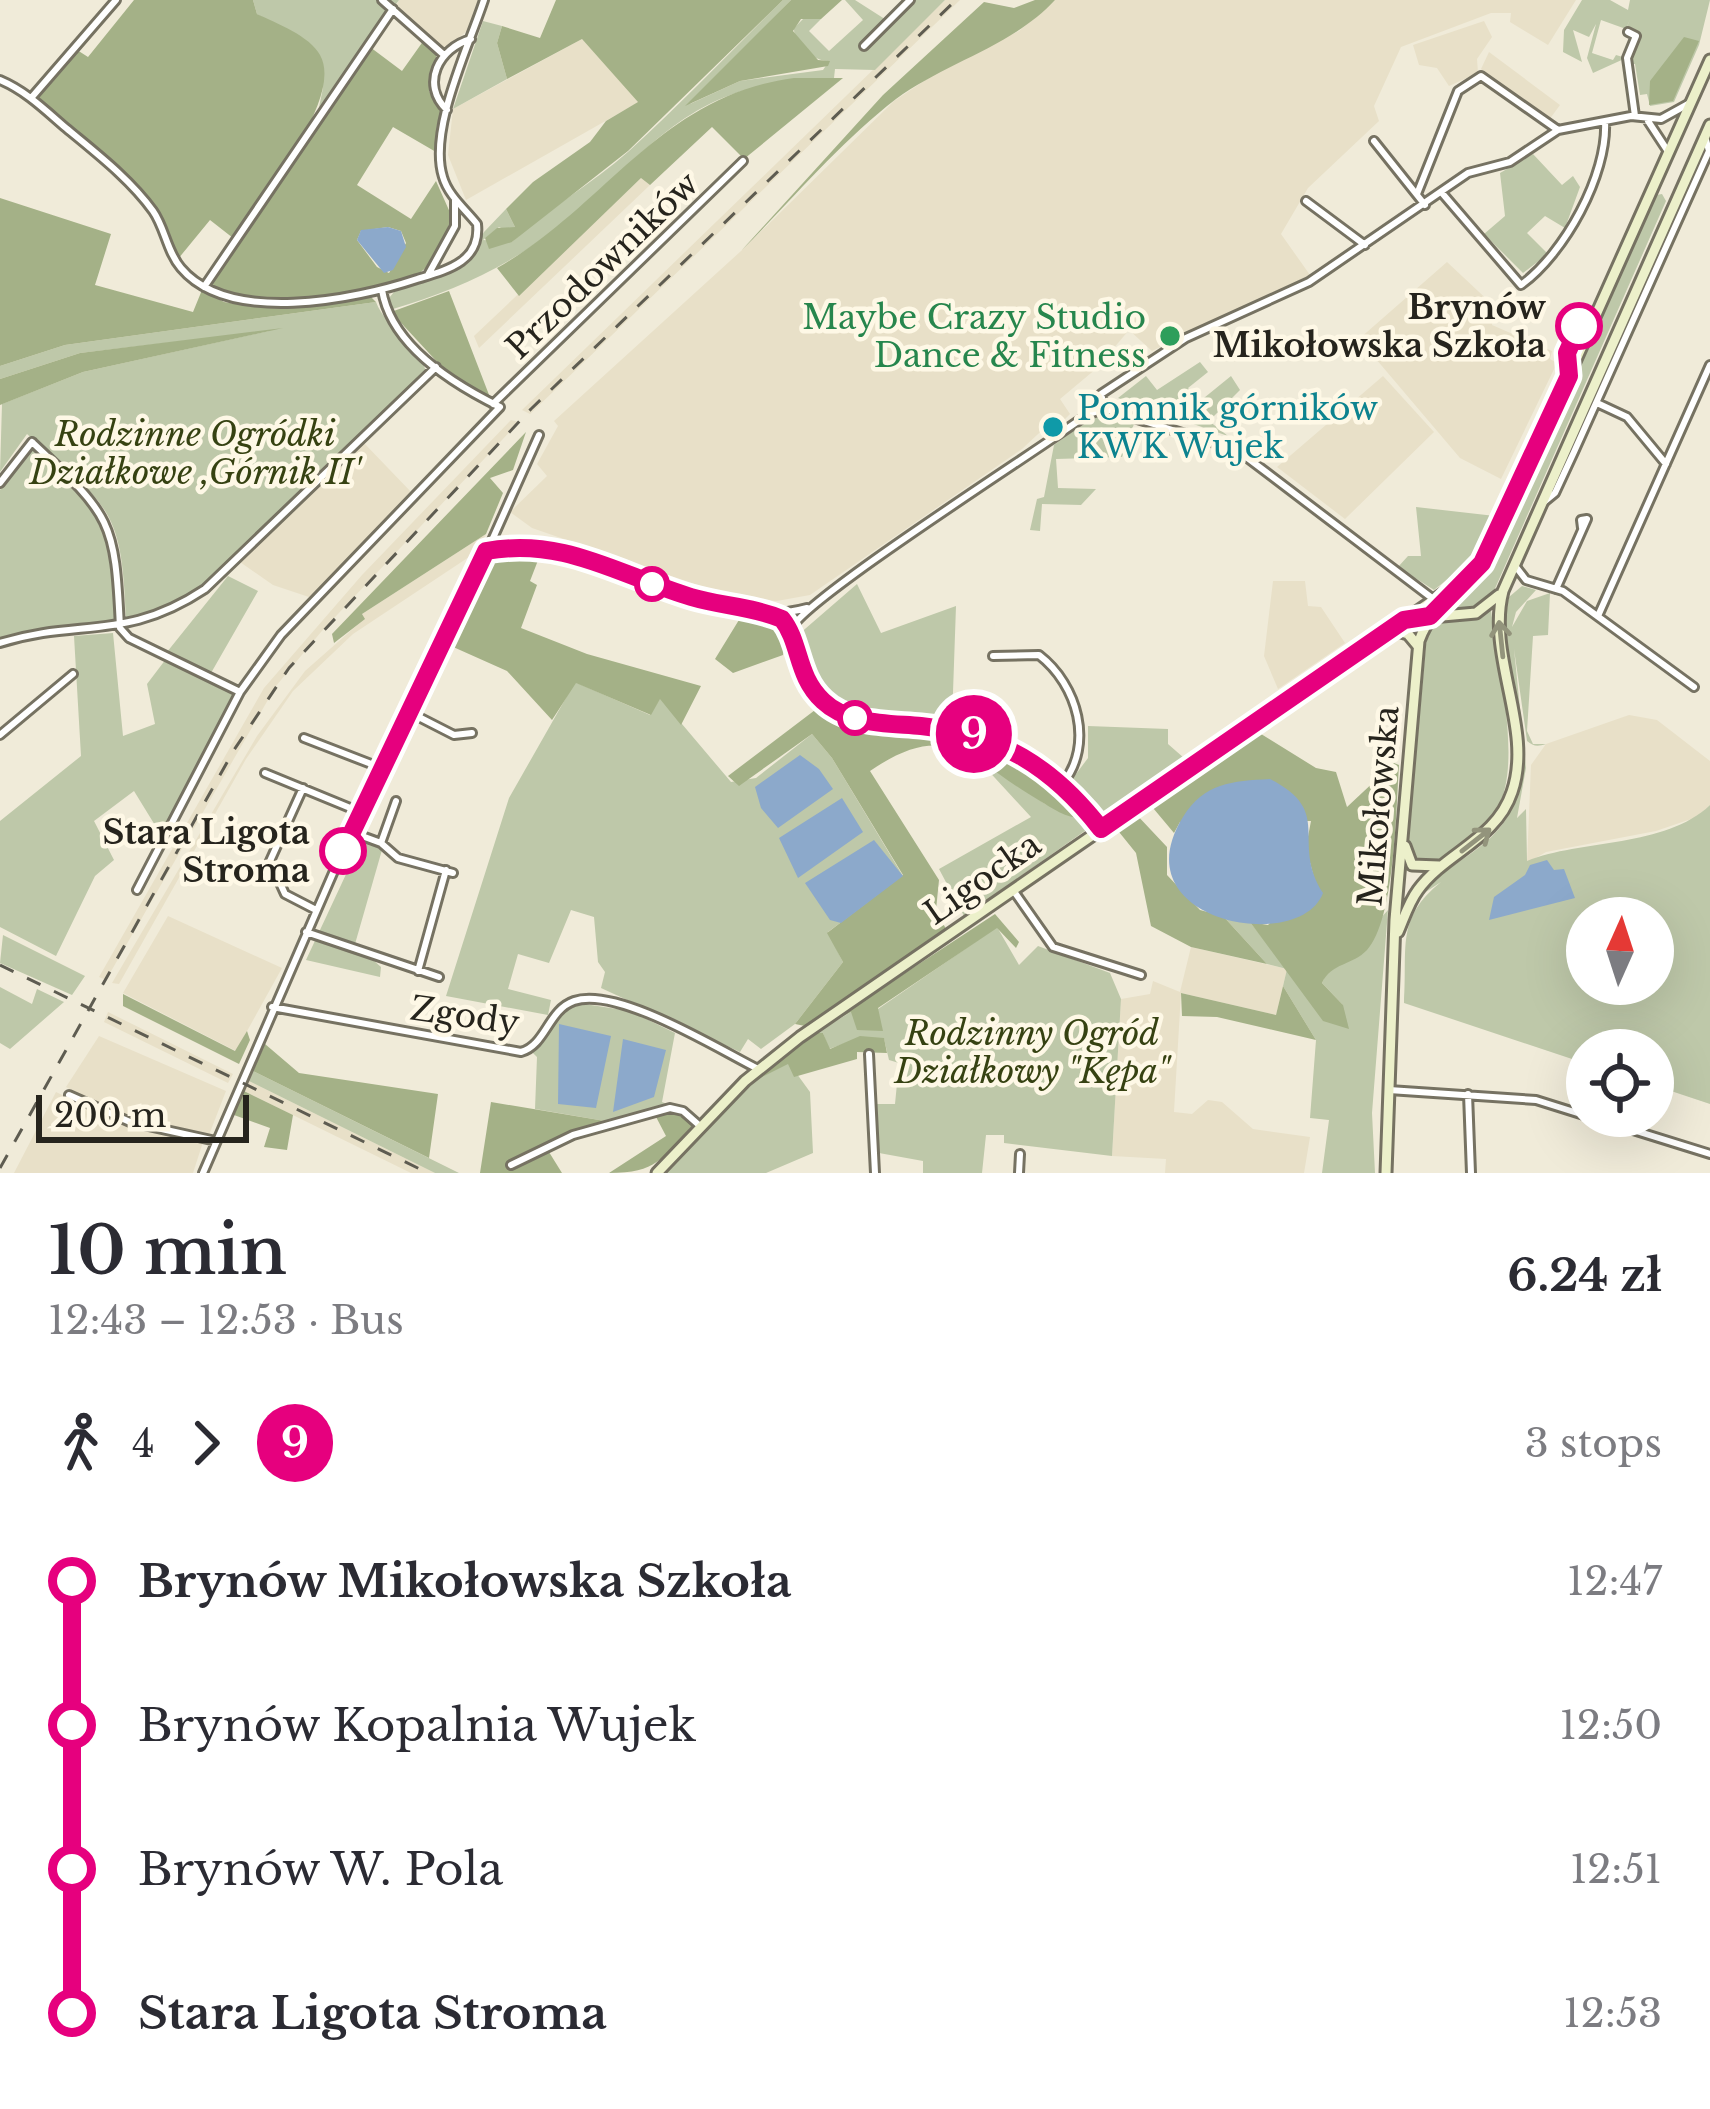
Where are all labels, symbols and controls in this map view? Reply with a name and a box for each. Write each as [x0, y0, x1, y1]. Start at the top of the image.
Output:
street label: Przodowników [498, 163, 707, 368]
place label: Brynów Mikołowska Szkoła [1213, 287, 1547, 366]
place label: Maybe Crazy Studio Dance & Fitness [802, 297, 1146, 376]
marker: Brynów Mikołowska Szkoła [1557, 304, 1601, 348]
marker: Maybe Crazy Studio Dance & Fitness [1157, 323, 1183, 349]
place label: Pomnik górników KWK Wujek [1077, 388, 1378, 467]
park label: Rodzinne Ogródki Działkowe ,Górnik II' [29, 414, 364, 493]
marker: Pomnik górników KWK Wujek [1040, 414, 1066, 440]
unlabelled marker [636, 568, 668, 600]
one-way arrow [1489, 621, 1512, 660]
line badge: 9 [935, 695, 1013, 773]
unlabelled marker [839, 702, 871, 734]
street label: Mikołowska [1349, 703, 1408, 908]
text: 9 [960, 708, 988, 760]
place label: Stara Ligota Stroma [103, 812, 310, 891]
street label: Ligocka [916, 823, 1049, 933]
one-way arrow [1459, 827, 1491, 854]
marker: Stara Ligota Stroma [321, 829, 365, 873]
north arrow [1566, 897, 1674, 1005]
map controls [1566, 897, 1674, 1137]
street label: Zgody [408, 988, 522, 1043]
park label: Rodzinny Ogród Działkowy "Kępa" [894, 1013, 1173, 1092]
button: locate [1566, 1029, 1674, 1137]
scale bar [36, 1089, 249, 1142]
text: 200 m [54, 1095, 166, 1136]
text: 10 min [48, 1210, 287, 1292]
text: 6.24 zł [1507, 1247, 1662, 1303]
text: 12:43 – 12:53 · Bus [48, 1296, 404, 1345]
icon: walk [48, 1410, 114, 1476]
icon: forward [173, 1410, 239, 1476]
text: 9 [281, 1417, 309, 1469]
text: 4 [132, 1419, 155, 1468]
text: 3 stops [1525, 1419, 1662, 1468]
text: Brynów Mikołowska Szkoła [138, 1553, 792, 1609]
text: 12:47 [1567, 1557, 1662, 1606]
text: Brynów Kopalnia Wujek [138, 1697, 696, 1753]
text: 12:50 [1559, 1701, 1662, 1750]
text: Brynów W. Pola [138, 1841, 503, 1897]
text: 12:51 [1570, 1845, 1662, 1894]
text: Stara Ligota Stroma [138, 1985, 607, 2041]
text: 12:53 [1563, 1989, 1662, 2038]

